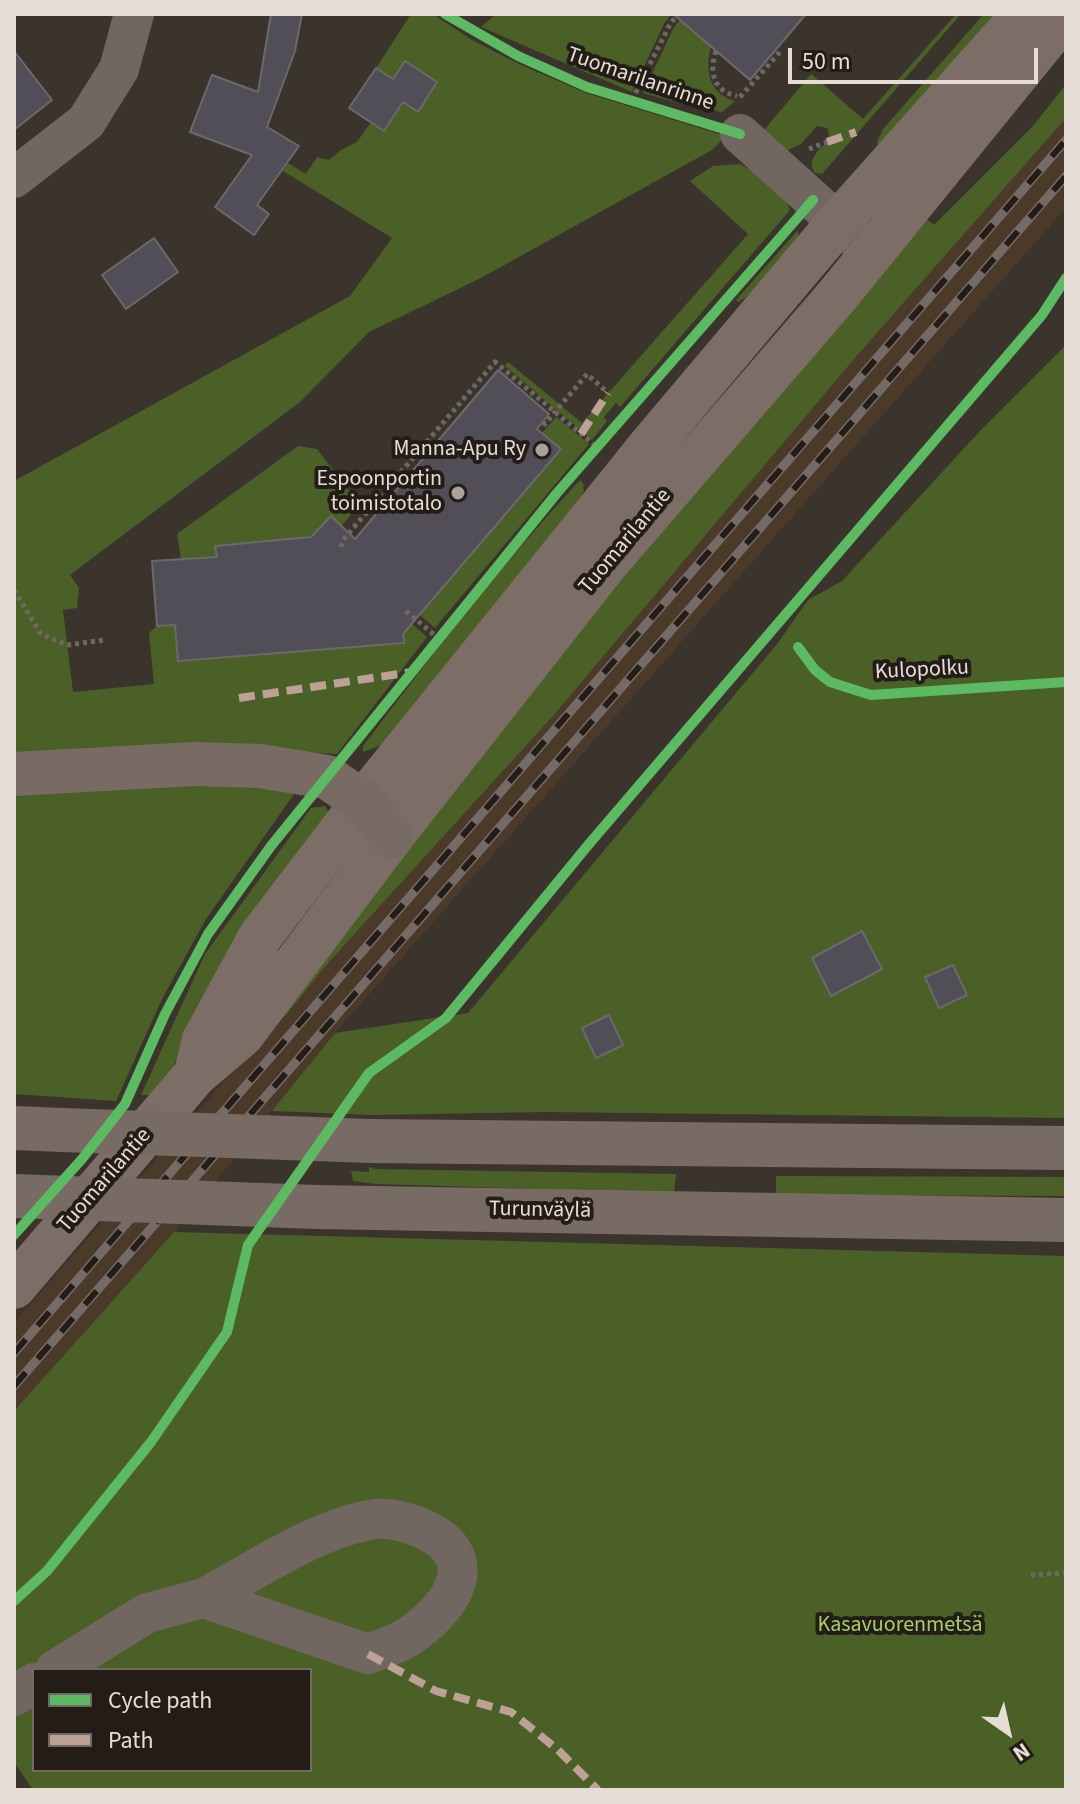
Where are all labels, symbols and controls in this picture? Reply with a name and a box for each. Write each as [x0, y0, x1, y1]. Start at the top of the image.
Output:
scale bar [792, 32, 1042, 82]
street label: Tuomarilanrinne [563, 42, 717, 118]
text: 50 m [802, 44, 851, 79]
place label: Manna-Apu Ry [394, 437, 526, 463]
marker: Manna-Apu Ry [533, 441, 551, 459]
place label: Espoonportin toimistotalo [316, 467, 442, 518]
marker: Espoonportin toimistotalo [449, 484, 467, 502]
street label: Tuomarilantie [574, 484, 678, 600]
street label: Kulopolku [874, 655, 970, 687]
street label: Tuomarilantie [53, 1123, 157, 1239]
street label: Turunväylä [489, 1197, 591, 1225]
park label: Kasavuorenmetsä [817, 1613, 983, 1639]
legend [32, 1668, 312, 1772]
text: Cycle path [108, 1683, 212, 1718]
north arrow [968, 1692, 1048, 1772]
text: Path [108, 1723, 154, 1758]
text: N [1006, 1735, 1036, 1769]

